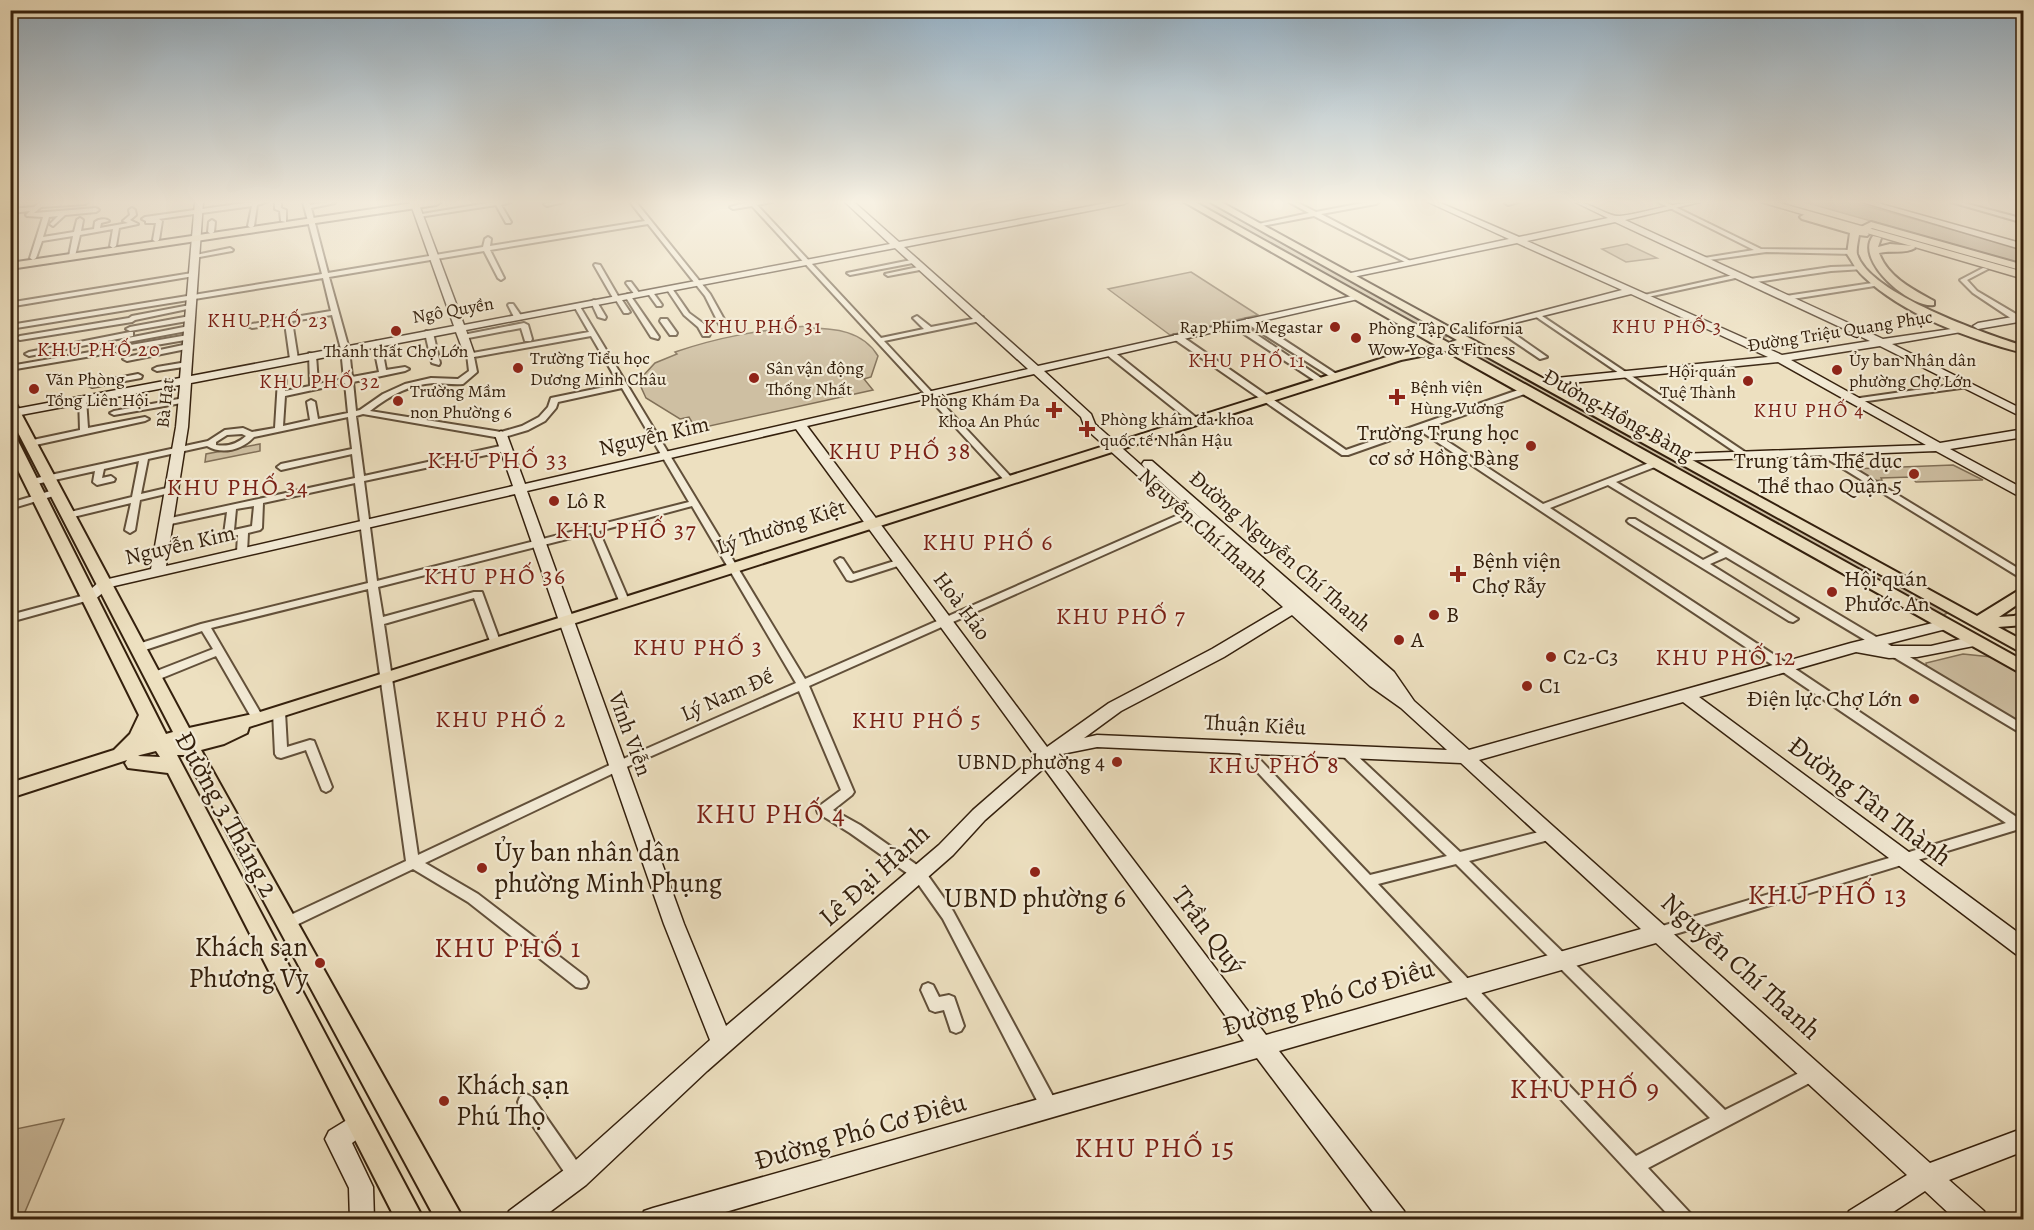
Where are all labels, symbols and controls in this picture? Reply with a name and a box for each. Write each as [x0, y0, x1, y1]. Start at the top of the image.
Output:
street label: Ngô Quyền [410, 291, 496, 329]
street label: Đường Triệu Quang Phục [1746, 305, 1934, 357]
district label: KHU PHỐ 23 [207, 307, 329, 334]
district label: KHU PHỐ 31 [703, 313, 823, 340]
district label: KHU PHỐ 3 [1612, 313, 1722, 340]
place label: Rạp Phim Megastar [1179, 315, 1323, 339]
place label: Phòng Tập California Wow Yoga & Fitness [1367, 316, 1524, 361]
marker: Rạp Phim Megastar [1328, 320, 1342, 334]
marker: Thánh thất Chợ Lớn [389, 324, 403, 338]
marker: Phòng Tập California Wow Yoga & Fitness [1349, 331, 1363, 345]
district label: KHU PHỐ 20 [37, 336, 161, 363]
place label: Thánh thất Chợ Lớn [324, 339, 469, 363]
place label: Trường Tiểu học Dương Minh Châu [530, 346, 667, 391]
district label: KHU PHỐ 11 [1188, 347, 1306, 374]
place label: Ủy ban Nhân dân phường Chợ Lớn [1849, 348, 1976, 393]
place label: Sân vận động Thống Nhất [766, 356, 864, 401]
place label: Hội quán Tuệ Thành [1660, 359, 1736, 404]
marker: Trường Tiểu học Dương Minh Châu [511, 361, 525, 375]
street label: Đường Hồng Bàng [1537, 361, 1699, 469]
marker: Ủy ban Nhân dân phường Chợ Lớn [1830, 363, 1844, 377]
place label: Văn Phòng Tổng Liên Hội [45, 367, 149, 412]
district label: KHU PHỐ 32 [259, 368, 381, 395]
marker: Sân vận động Thống Nhất [747, 371, 761, 385]
marker: Hội quán Tuệ Thành [1741, 374, 1755, 388]
place label: Bệnh viện Hùng Vương [1410, 375, 1504, 420]
street label: Bà Hạt [150, 377, 180, 429]
place label: Trường Mầm non Phường 6 [410, 379, 512, 424]
marker: Văn Phòng Tổng Liên Hội [27, 382, 41, 396]
place label: Phòng Khám Đa Khoa An Phúc [920, 388, 1041, 433]
marker: Bệnh viện Hùng Vương [1388, 388, 1406, 406]
marker: Trường Mầm non Phường 6 [391, 394, 405, 408]
district label: KHU PHỐ 4 [1753, 397, 1865, 424]
marker: Phòng Khám Đa Khoa An Phúc [1045, 401, 1063, 419]
place label: Phòng khám đa khoa quốc tế Nhân Hậu [1100, 407, 1255, 452]
street label: Nguyễn Kim [596, 409, 712, 463]
place label: Trường Trung học cơ sở Hồng Bàng [1357, 418, 1519, 473]
marker: Phòng khám đa khoa quốc tế Nhân Hậu [1078, 420, 1096, 438]
district label: KHU PHỐ 38 [828, 435, 972, 467]
marker: Trường Trung học cơ sở Hồng Bàng [1524, 439, 1538, 453]
district label: KHU PHỐ 33 [427, 444, 569, 476]
place label: Trung tâm Thể dục Thể thao Quận 5 [1734, 446, 1902, 501]
street label: Nguyễn Chí Thanh [1131, 461, 1275, 595]
street label: Đường Nguyễn Chí Thanh [1182, 463, 1378, 639]
marker: Trung tâm Thể dục Thể thao Quận 5 [1907, 467, 1921, 481]
district label: KHU PHỐ 34 [167, 471, 309, 503]
place label: Lô R [566, 486, 606, 516]
street label: Lý Thường Kiệt [712, 492, 850, 562]
marker: Lô R [547, 494, 561, 508]
district label: KHU PHỐ 37 [555, 514, 697, 546]
street label: Nguyễn Kim [122, 518, 238, 572]
district label: KHU PHỐ 6 [922, 526, 1054, 558]
place label: Bệnh viện Chợ Rẫy [1472, 546, 1561, 601]
district label: KHU PHỐ 36 [423, 560, 567, 592]
place label: Hội quán Phước An [1844, 564, 1930, 619]
street label: Hoà Hảo [926, 565, 998, 647]
marker: Bệnh viện Chợ Rẫy [1449, 565, 1467, 583]
marker: Hội quán Phước An [1825, 585, 1839, 599]
district label: KHU PHỐ 7 [1056, 600, 1186, 632]
place label: B [1446, 600, 1459, 630]
marker: B [1427, 608, 1441, 622]
place label: A [1410, 625, 1425, 655]
district label: KHU PHỐ 3 [633, 631, 763, 663]
marker: A [1392, 633, 1406, 647]
district label: KHU PHỐ 12 [1655, 641, 1797, 673]
place label: C2-C3 [1563, 642, 1619, 672]
marker: C2-C3 [1544, 650, 1558, 664]
street label: Lý Nam Đế [676, 661, 778, 729]
place label: C1 [1539, 671, 1560, 701]
marker: C1 [1520, 679, 1534, 693]
place label: Điện lực Chợ Lớn [1747, 684, 1902, 714]
street label: Vĩnh Viễn [601, 687, 659, 780]
marker: Điện lực Chợ Lớn [1907, 692, 1921, 706]
district label: KHU PHỐ 2 [435, 703, 567, 735]
district label: KHU PHỐ 5 [852, 704, 982, 736]
street label: Thuận Kiều [1203, 707, 1307, 743]
street label: Đường 3 Tháng 2 [167, 725, 287, 903]
street label: Đường Tân Thành [1781, 728, 1959, 874]
place label: UBND phường 4 [957, 747, 1105, 777]
district label: KHU PHỐ 8 [1208, 749, 1340, 781]
marker: UBND phường 4 [1110, 755, 1124, 769]
district label: KHU PHỐ 4 [696, 795, 846, 833]
street label: Lê Đại Hành [811, 816, 937, 934]
place label: Ủy ban nhân dân phường Minh Phụng [494, 834, 723, 901]
marker: Ủy ban nhân dân phường Minh Phụng [475, 861, 489, 875]
marker: UBND phường 6 [1028, 865, 1042, 879]
district label: KHU PHỐ 13 [1748, 876, 1909, 914]
street label: Trần Quý [1164, 878, 1255, 982]
place label: UBND phường 6 [944, 880, 1126, 916]
street label: Nguyễn Chí Thanh [1653, 884, 1829, 1048]
place label: Khách sạn Phương Vy [188, 929, 309, 996]
district label: KHU PHỐ 1 [434, 929, 582, 967]
street label: Đường Phó Cơ Điều [1218, 949, 1439, 1045]
marker: Khách sạn Phương Vy [313, 956, 327, 970]
place label: Khách sạn Phú Thọ [456, 1067, 570, 1134]
district label: KHU PHỐ 9 [1509, 1070, 1661, 1108]
street label: Đường Phó Cơ Điều [750, 1083, 971, 1179]
marker: Khách sạn Phú Thọ [437, 1094, 451, 1108]
district label: KHU PHỐ 15 [1074, 1129, 1236, 1167]

